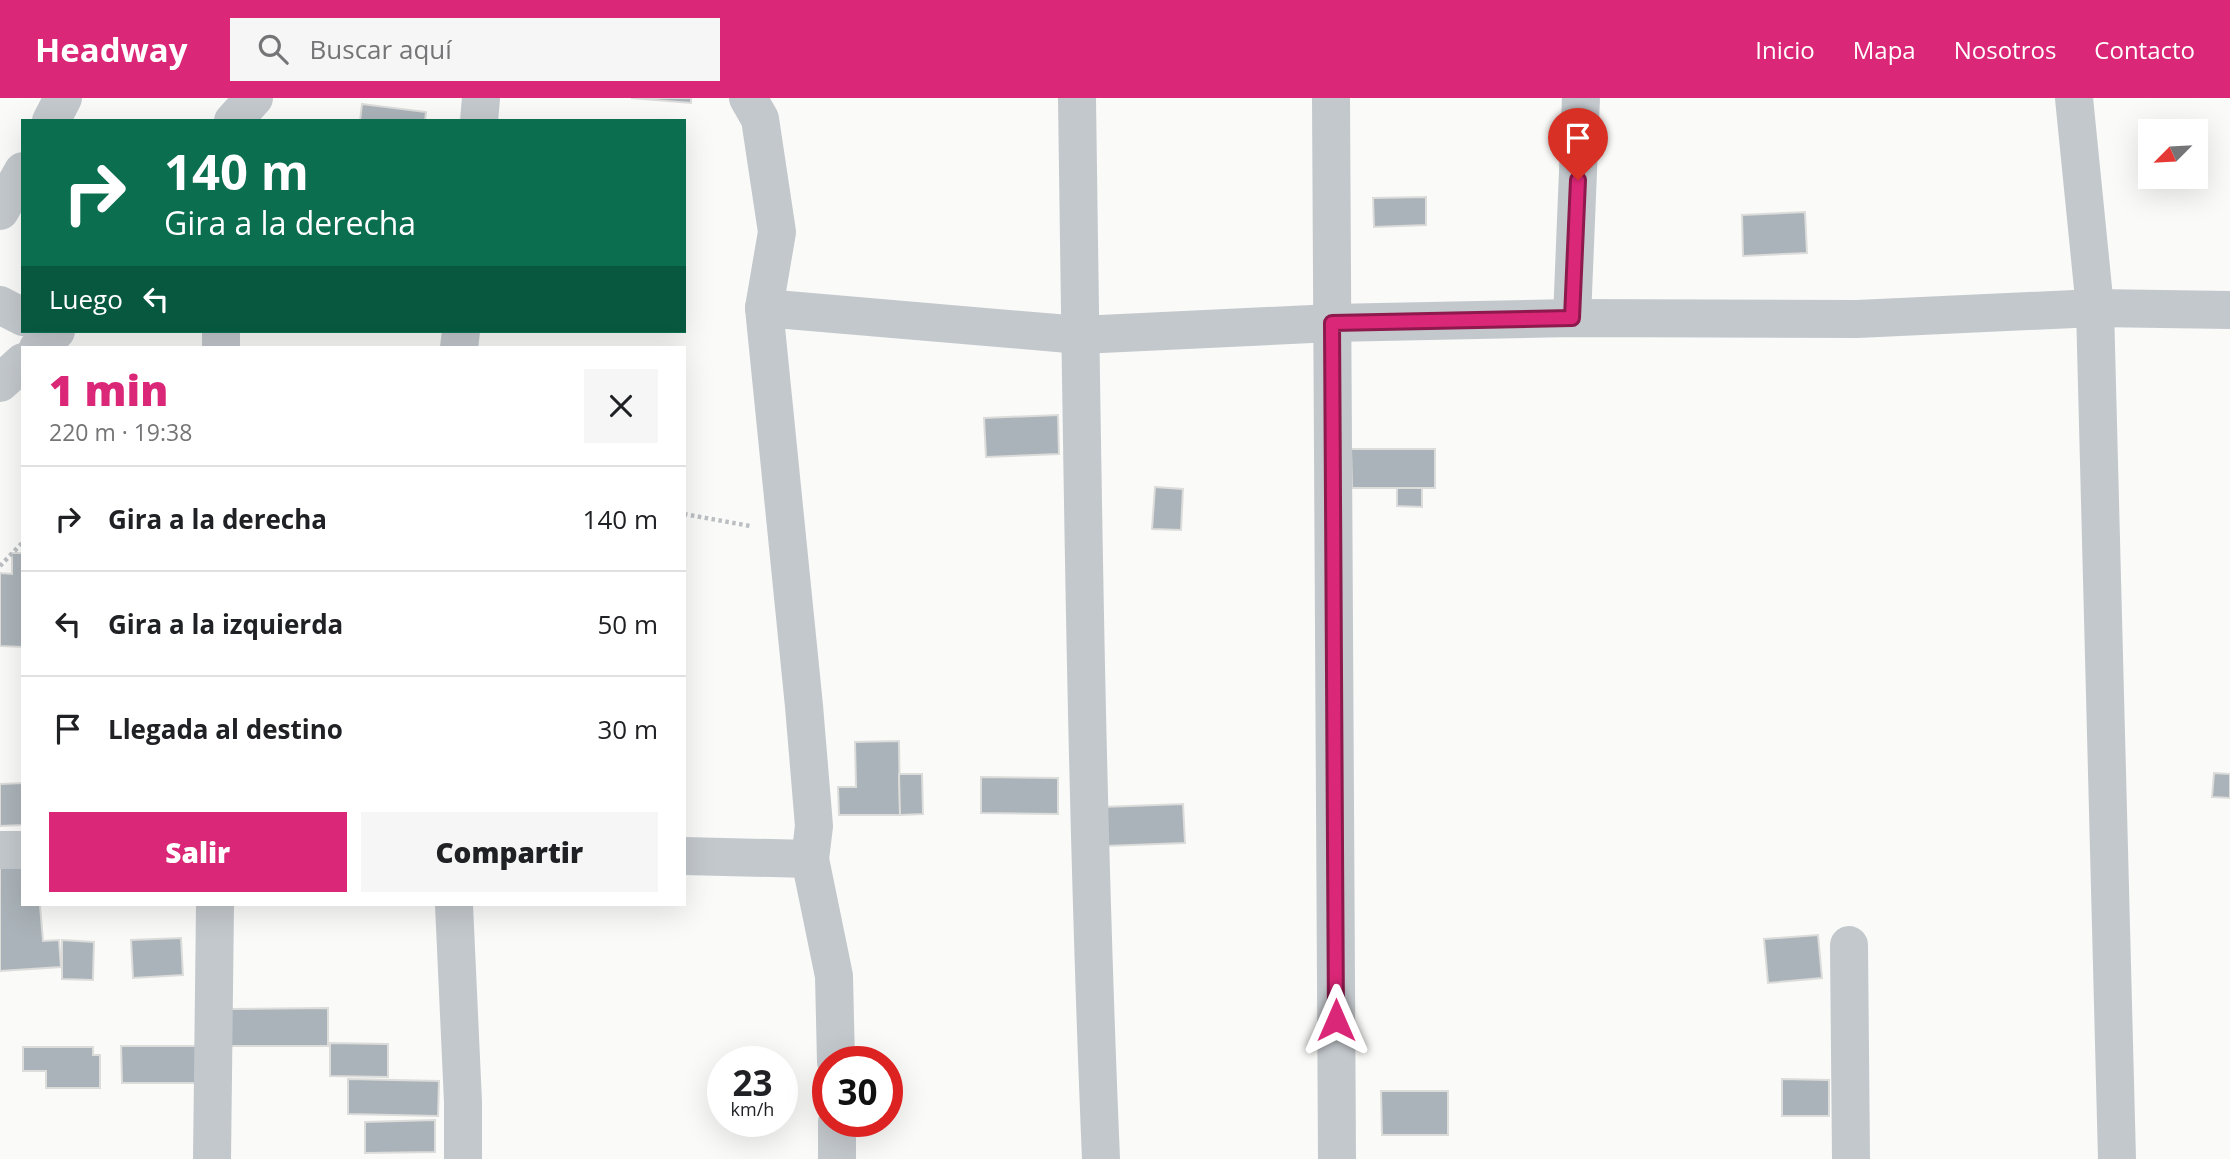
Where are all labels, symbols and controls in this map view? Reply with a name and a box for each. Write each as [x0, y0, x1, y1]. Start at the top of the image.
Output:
search box [230, 18, 720, 81]
text: Headway [35, 27, 188, 72]
icon: search [254, 30, 292, 68]
text: Buscar aquí [310, 31, 452, 67]
text: Inicio [1755, 33, 1815, 66]
text: Mapa [1853, 33, 1916, 66]
text: Nosotros [1954, 33, 2056, 66]
text: Contacto [2094, 33, 2195, 66]
pin [1548, 108, 1608, 180]
icon: arrive [1559, 119, 1597, 157]
north arrow [2138, 119, 2208, 189]
map controls [2138, 119, 2208, 189]
text: 140 m [164, 138, 309, 204]
icon: right [49, 147, 140, 238]
text: Gira a la derecha [164, 201, 416, 244]
icon: left [137, 280, 175, 318]
text: Luego [49, 281, 123, 317]
text: 1 min [49, 361, 168, 418]
button: close [584, 369, 658, 443]
text: 220 m · 19:38 [49, 416, 192, 448]
icon: right [49, 500, 87, 538]
text: Gira a la derecha [108, 501, 327, 537]
text: 140 m [583, 501, 658, 537]
icon: left [49, 605, 87, 643]
text: Gira a la izquierda [108, 606, 343, 642]
text: 50 m [597, 606, 658, 642]
icon: arrive [49, 710, 87, 748]
text: Llegada al destino [108, 711, 343, 747]
text: 30 m [597, 711, 658, 747]
button: Salir [49, 812, 347, 892]
button: Compartir [361, 812, 658, 892]
position arrow [1299, 983, 1373, 1057]
speed limit sign: 30 [812, 1046, 903, 1137]
text: 23 [732, 1059, 773, 1106]
text: km/h [731, 1097, 774, 1121]

